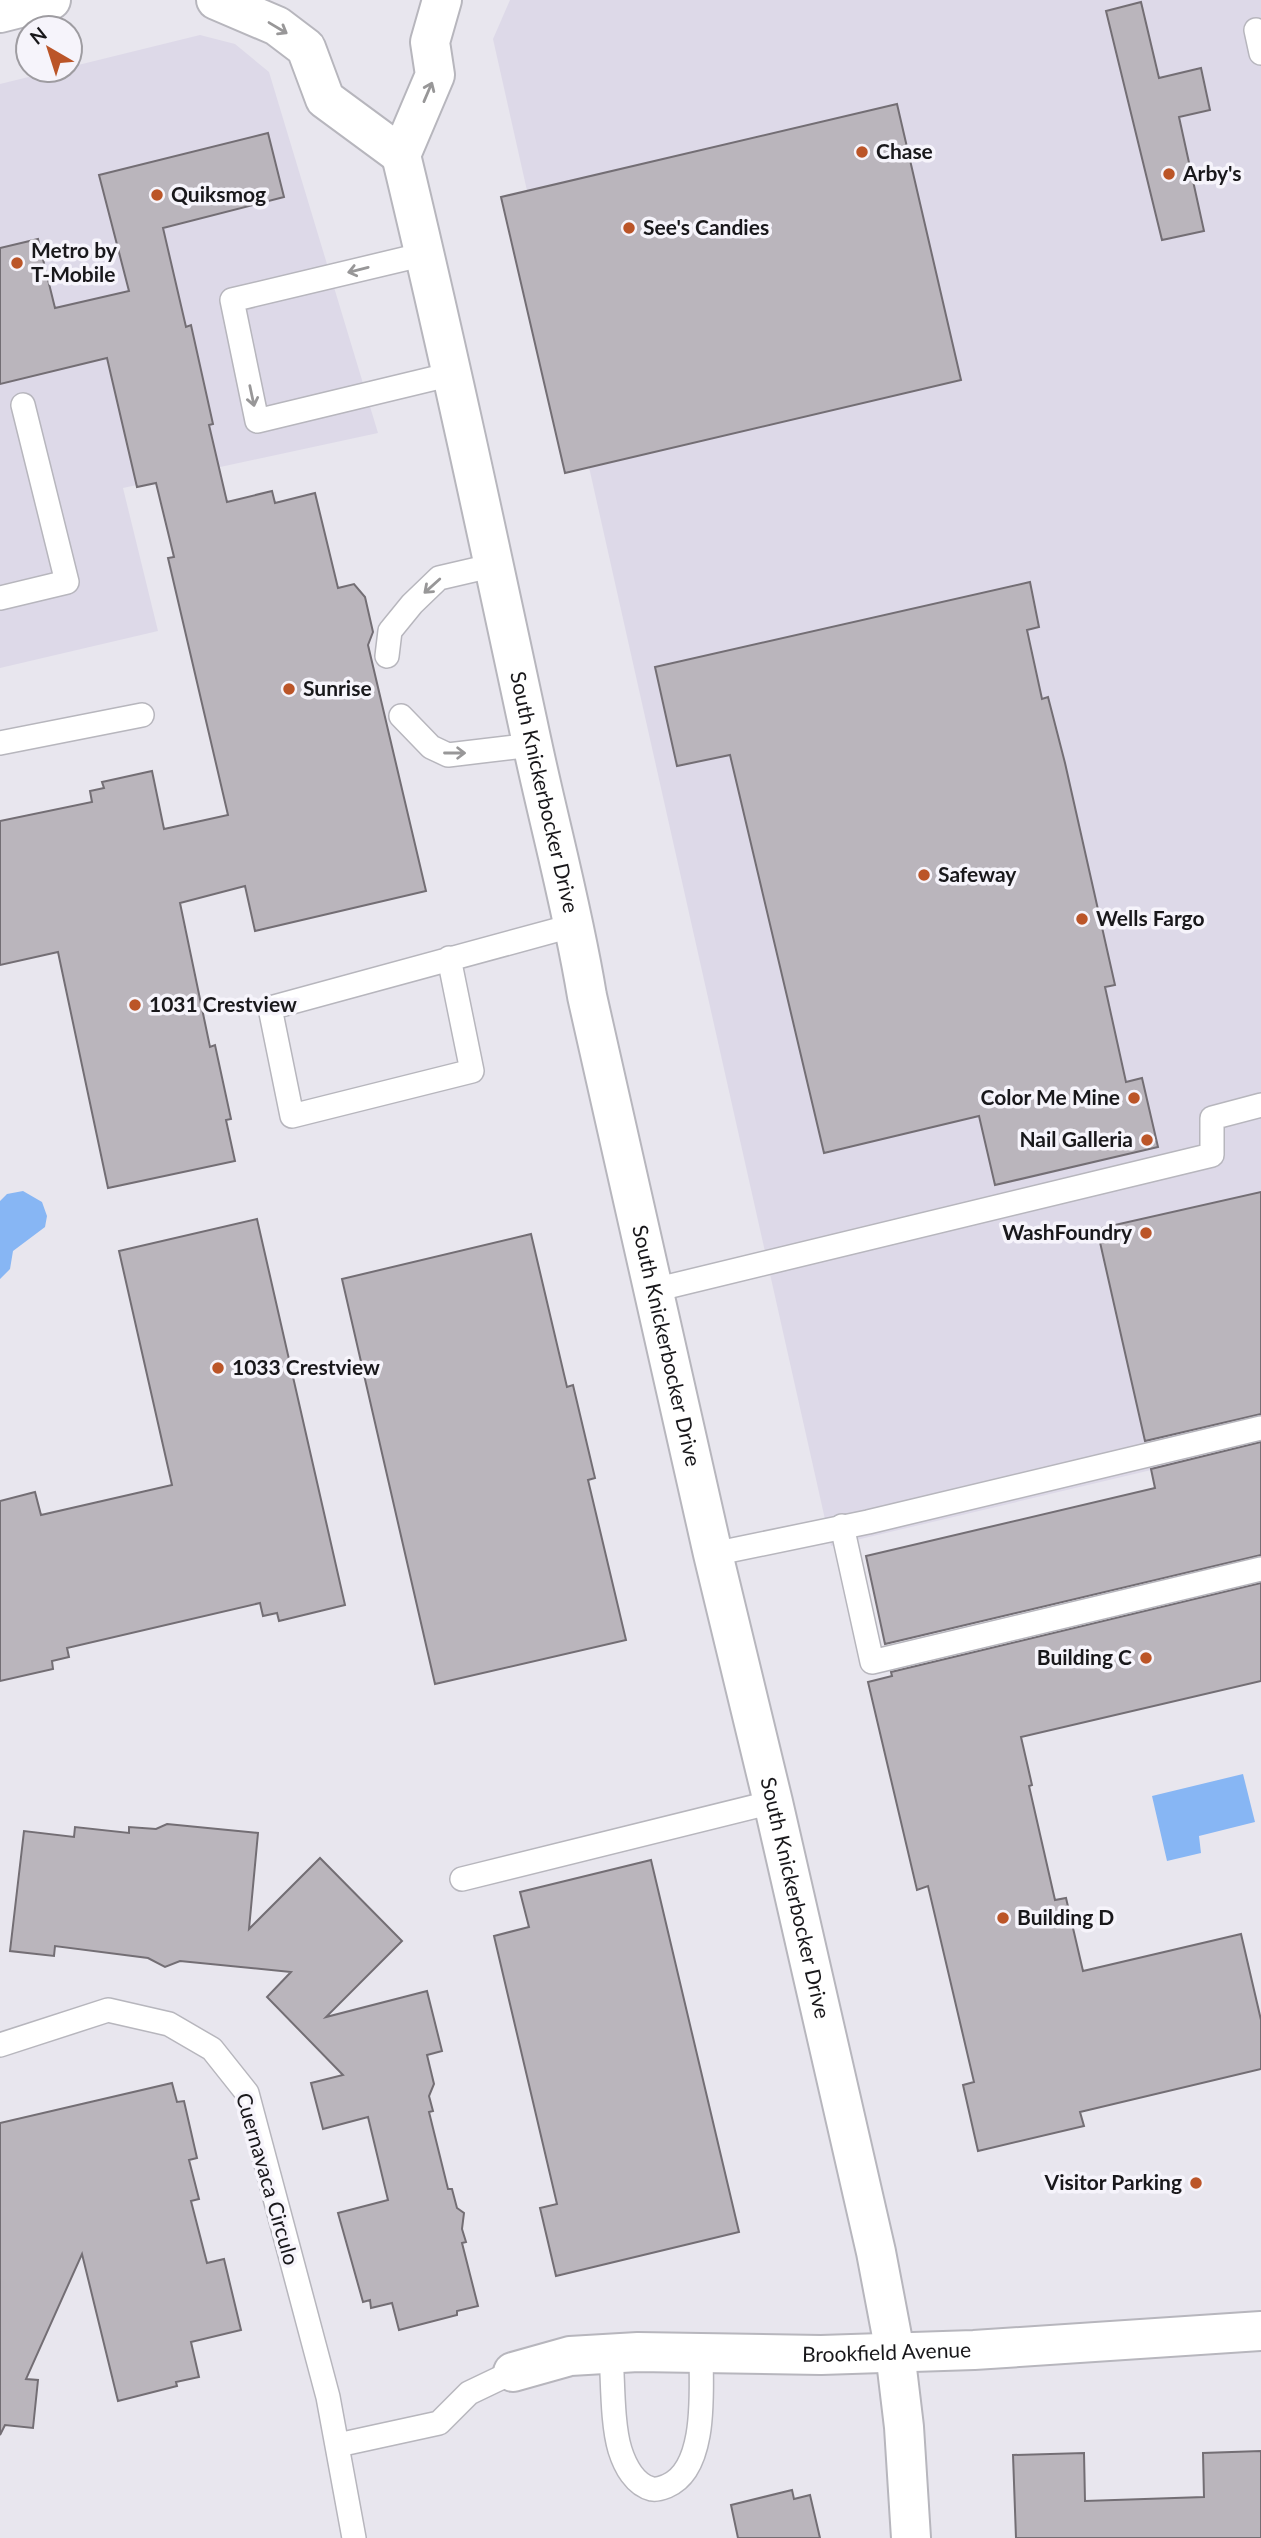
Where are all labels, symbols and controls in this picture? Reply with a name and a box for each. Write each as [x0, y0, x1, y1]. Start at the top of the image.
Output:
north arrow [14, 14, 84, 84]
one-way arrow [267, 21, 287, 35]
text: N [25, 22, 51, 49]
one-way arrow [422, 82, 435, 104]
place label: Chase [876, 138, 933, 163]
marker: Chase [854, 144, 870, 160]
place label: Arby's [1182, 160, 1242, 185]
marker: Arby's [1161, 166, 1177, 182]
place label: Quiksmog [171, 181, 266, 206]
marker: Quiksmog [149, 187, 165, 203]
place label: See's Candies [643, 214, 769, 239]
marker: See's Candies [621, 220, 637, 236]
place label: Metro by T-Mobile [31, 237, 118, 286]
marker: Metro by T-Mobile [9, 255, 25, 271]
one-way arrow [347, 264, 370, 277]
one-way arrow [246, 384, 260, 407]
one-way arrow [423, 578, 441, 594]
street label: South Knickerbocker Drive [506, 669, 585, 915]
place label: Sunrise [303, 675, 372, 700]
marker: Sunrise [281, 681, 297, 697]
one-way arrow [443, 746, 466, 760]
place label: Safeway [938, 861, 1017, 886]
marker: Safeway [916, 867, 932, 883]
place label: Wells Fargo [1096, 905, 1205, 930]
marker: Wells Fargo [1074, 911, 1090, 927]
place label: 1031 Crestview [149, 991, 297, 1016]
marker: 1031 Crestview [127, 997, 143, 1013]
place label: Color Me Mine [981, 1084, 1120, 1109]
marker: Color Me Mine [1126, 1090, 1142, 1106]
place label: Nail Galleria [1019, 1126, 1133, 1151]
marker: Nail Galleria [1139, 1132, 1155, 1148]
place label: WashFoundry [1002, 1219, 1133, 1244]
street label: South Knickerbocker Drive [628, 1222, 707, 1469]
marker: WashFoundry [1138, 1225, 1154, 1241]
place label: 1033 Crestview [232, 1354, 380, 1379]
marker: 1033 Crestview [210, 1360, 226, 1376]
place label: Building C [1037, 1644, 1132, 1669]
marker: Building C [1138, 1650, 1154, 1666]
street label: South Knickerbocker Drive [756, 1774, 836, 2021]
place label: Building D [1017, 1904, 1114, 1929]
marker: Building D [995, 1910, 1011, 1926]
street label: Cuernavaca Circulo [232, 2090, 305, 2268]
place label: Visitor Parking [1044, 2169, 1182, 2194]
marker: Visitor Parking [1188, 2175, 1204, 2191]
street label: Brookfield Avenue [802, 2336, 972, 2366]

